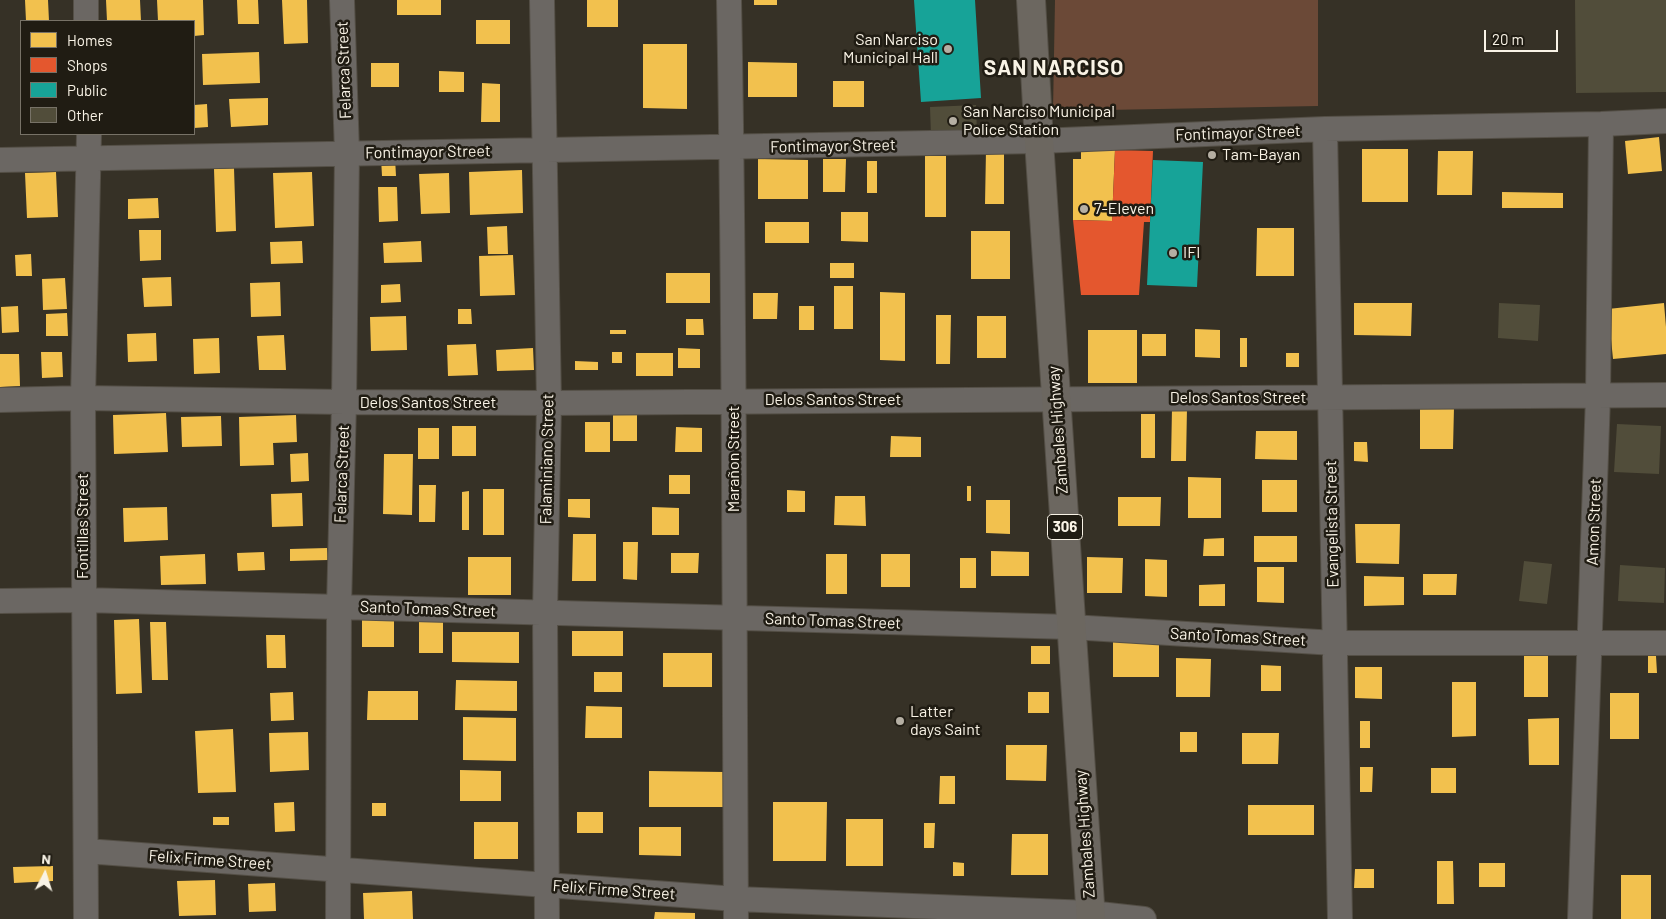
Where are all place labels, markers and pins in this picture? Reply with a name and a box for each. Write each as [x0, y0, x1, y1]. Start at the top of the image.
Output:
place label: San Narciso Municipal Hall [843, 30, 938, 68]
marker: San Narciso Municipal Hall [942, 43, 954, 55]
place label: San Narciso Municipal Police Station [963, 102, 1115, 140]
marker: San Narciso Municipal Police Station [947, 115, 959, 127]
place label: Tam-Bayan [1222, 145, 1300, 165]
marker: Tam-Bayan [1206, 149, 1218, 161]
place label: 7-Eleven [1094, 199, 1154, 219]
marker: 7-Eleven [1078, 203, 1090, 215]
place label: IFI [1183, 243, 1200, 263]
marker: IFI [1167, 247, 1179, 259]
place label: Latter days Saint [910, 702, 981, 740]
marker: Latter days Saint [894, 715, 906, 727]

